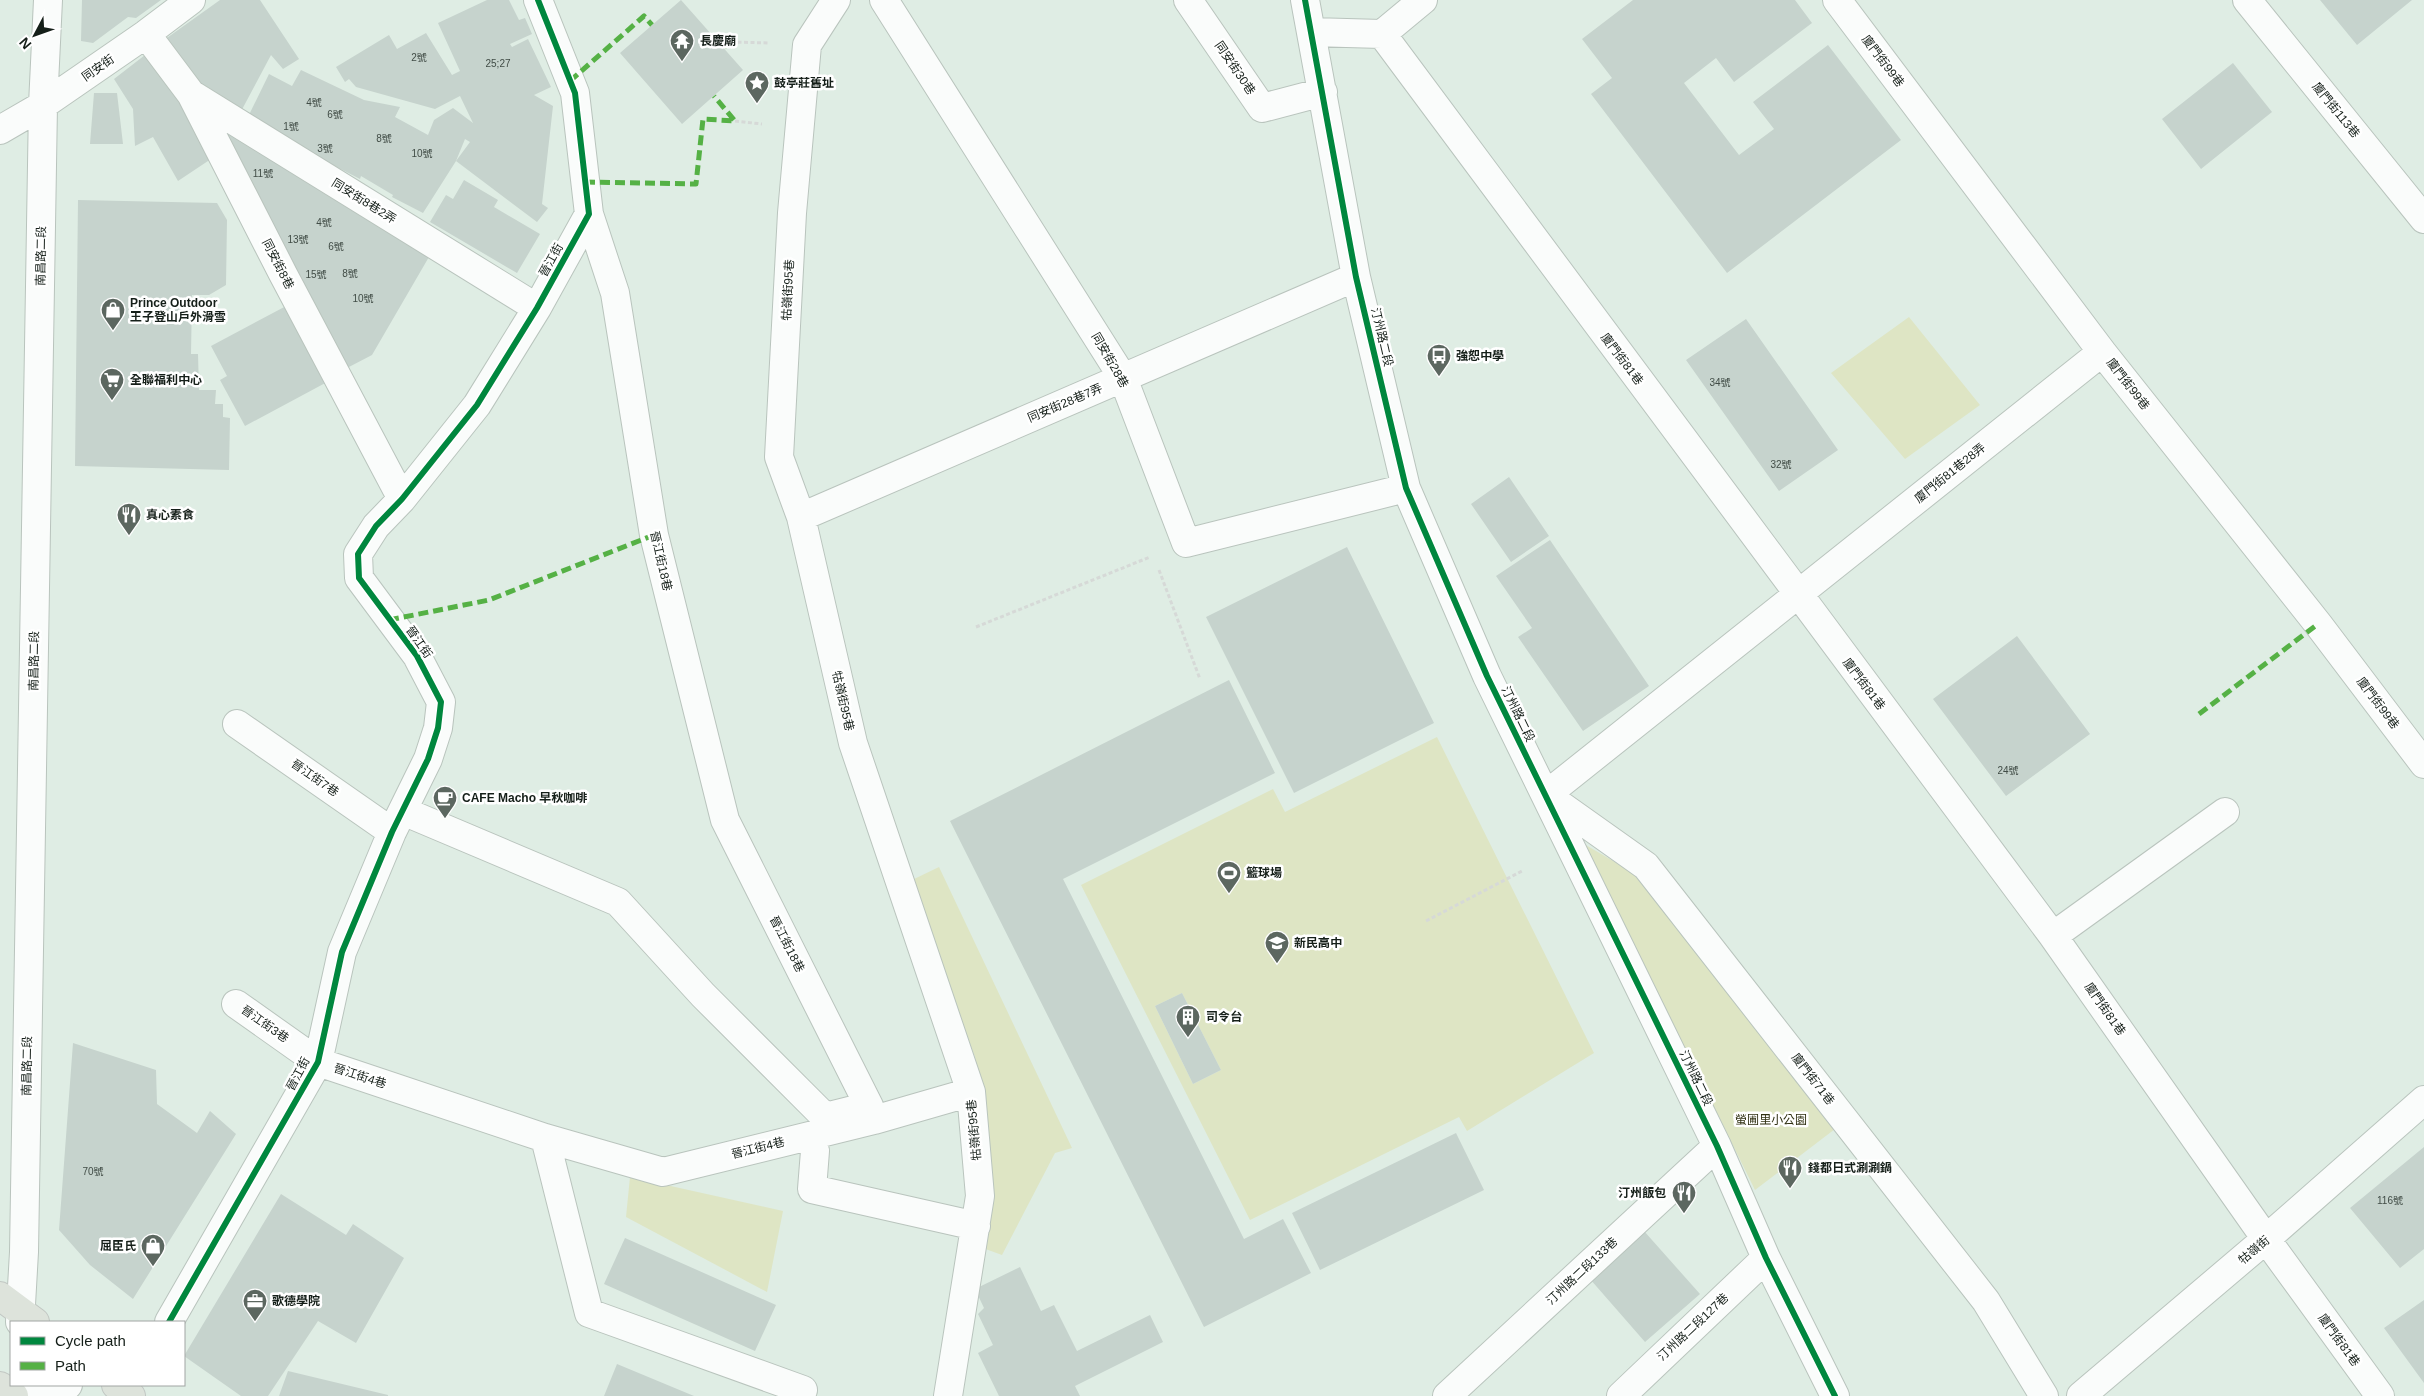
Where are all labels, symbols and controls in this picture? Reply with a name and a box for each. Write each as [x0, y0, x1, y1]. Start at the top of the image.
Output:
north arrow [10, 10, 60, 60]
temple icon: 長慶廟 [669, 28, 695, 62]
street label: 廈門街99巷 [1859, 32, 1907, 90]
text: N [16, 34, 35, 53]
place label: 長慶廟 [700, 34, 736, 48]
street label: 同安街30巷 [1212, 39, 1258, 97]
street label: 同安街 [79, 52, 117, 84]
house number: 2號 [411, 52, 427, 63]
house number: 25;27 [485, 58, 511, 69]
place icon: 鼓亭莊舊址 [744, 70, 770, 104]
place label: 鼓亭莊舊址 [774, 76, 834, 90]
street label: 廈門街113巷 [2309, 80, 2363, 140]
house number: 4號 [306, 97, 322, 108]
house number: 6號 [327, 109, 343, 120]
house number: 1號 [283, 121, 299, 132]
house number: 8號 [376, 133, 392, 144]
house number: 3號 [317, 143, 333, 154]
house number: 10號 [411, 148, 433, 159]
house number: 11號 [253, 168, 273, 179]
street label: 同安街8巷2弄 [329, 176, 399, 226]
house number: 4號 [316, 217, 332, 228]
street label: 南昌路二段 [33, 226, 49, 286]
house number: 13號 [287, 234, 309, 245]
street label: 同安街8巷 [259, 236, 297, 292]
house number: 6號 [328, 241, 344, 252]
street label: 晉江街 [536, 241, 566, 279]
street label: 牯嶺街95巷 [779, 259, 797, 321]
house number: 8號 [342, 268, 358, 279]
house number: 15號 [305, 269, 327, 280]
house number: 10號 [352, 293, 374, 304]
place label: Prince Outdoor 王子登山戶外滑雪 [130, 296, 226, 324]
shop icon: Prince Outdoor 王子登山戶外滑雪 [100, 297, 126, 331]
street label: 汀州路二段 [1368, 306, 1396, 368]
street label: 同安街28巷 [1089, 330, 1131, 390]
street label: 廈門街81巷 [1598, 330, 1646, 388]
bus stop icon: 強恕中學 [1426, 343, 1452, 377]
place label: 強恕中學 [1456, 349, 1504, 363]
street label: 廈門街99巷 [2104, 356, 2152, 412]
supermarket icon: 全聯福利中心 [99, 367, 125, 401]
place label: 全聯福利中心 [130, 373, 202, 387]
house number: 34號 [1709, 377, 1731, 388]
street label: 同安街28巷7弄 [1025, 381, 1105, 425]
street label: 廈門街81巷28弄 [1912, 440, 1988, 506]
house number: 32號 [1770, 459, 1792, 470]
restaurant icon: 真心素食 [116, 502, 142, 536]
place label: 真心素食 [146, 508, 194, 522]
street label: 晉江街18巷 [647, 530, 675, 592]
street label: 晉江街 [403, 623, 435, 661]
street label: 南昌路二段 [26, 631, 42, 691]
street label: 廈門街81巷 [1840, 655, 1888, 713]
street label: 牯嶺街95巷 [829, 670, 857, 732]
street label: 廈門街99巷 [2354, 674, 2402, 732]
street label: 汀州路二段 [1499, 684, 1537, 744]
street label: 晉江街7巷 [289, 757, 341, 799]
house number: 24號 [1997, 765, 2019, 776]
cafe icon: CAFE Macho 早秋咖啡 [432, 785, 458, 819]
place label: CAFE Macho 早秋咖啡 [462, 791, 587, 805]
sports icon: 籃球場 [1216, 860, 1242, 894]
place label: 籃球場 [1246, 866, 1282, 880]
street label: 晉江街18巷 [767, 913, 807, 975]
school or university icon: 新民高中 [1264, 930, 1290, 964]
place label: 新民高中 [1294, 936, 1342, 950]
street label: 廈門街81巷 [2082, 980, 2128, 1038]
street label: 晉江街3巷 [239, 1003, 291, 1045]
building icon: 司令台 [1175, 1004, 1201, 1038]
place label: 司令台 [1206, 1010, 1242, 1024]
street label: 南昌路二段 [19, 1036, 35, 1096]
street label: 汀州路二段 [1677, 1048, 1715, 1108]
street label: 廈門街71巷 [1789, 1051, 1837, 1107]
street label: 晉江街 [283, 1055, 313, 1093]
street label: 晉江街4巷 [332, 1061, 388, 1091]
street label: 牯嶺街95巷 [964, 1099, 984, 1161]
park label: 螢圃里小公園 [1735, 1113, 1807, 1127]
street label: 晉江街4巷 [730, 1135, 786, 1161]
restaurant icon: 錢都日式涮涮鍋 [1777, 1155, 1803, 1189]
place label: 錢都日式涮涮鍋 [1808, 1161, 1892, 1175]
house number: 70號 [82, 1166, 104, 1177]
restaurant icon: 汀州飯包 [1671, 1180, 1697, 1214]
place label: 汀州飯包 [1618, 1186, 1666, 1200]
house number: 116號 [2377, 1195, 2403, 1206]
shop icon: 屈臣氏 [140, 1233, 166, 1267]
street label: 牯嶺街 [2236, 1233, 2272, 1267]
street label: 汀州路二段133巷 [1544, 1234, 1620, 1308]
place label: 屈臣氏 [100, 1239, 136, 1253]
office icon: 歌德學院 [242, 1288, 268, 1322]
street label: 汀州路二段127巷 [1655, 1290, 1731, 1364]
place label: 歌德學院 [272, 1294, 320, 1308]
street label: 廈門街81巷 [2315, 1311, 2363, 1369]
legend [10, 1321, 185, 1386]
text: Cycle path [55, 1332, 126, 1349]
text: Path [55, 1357, 86, 1374]

